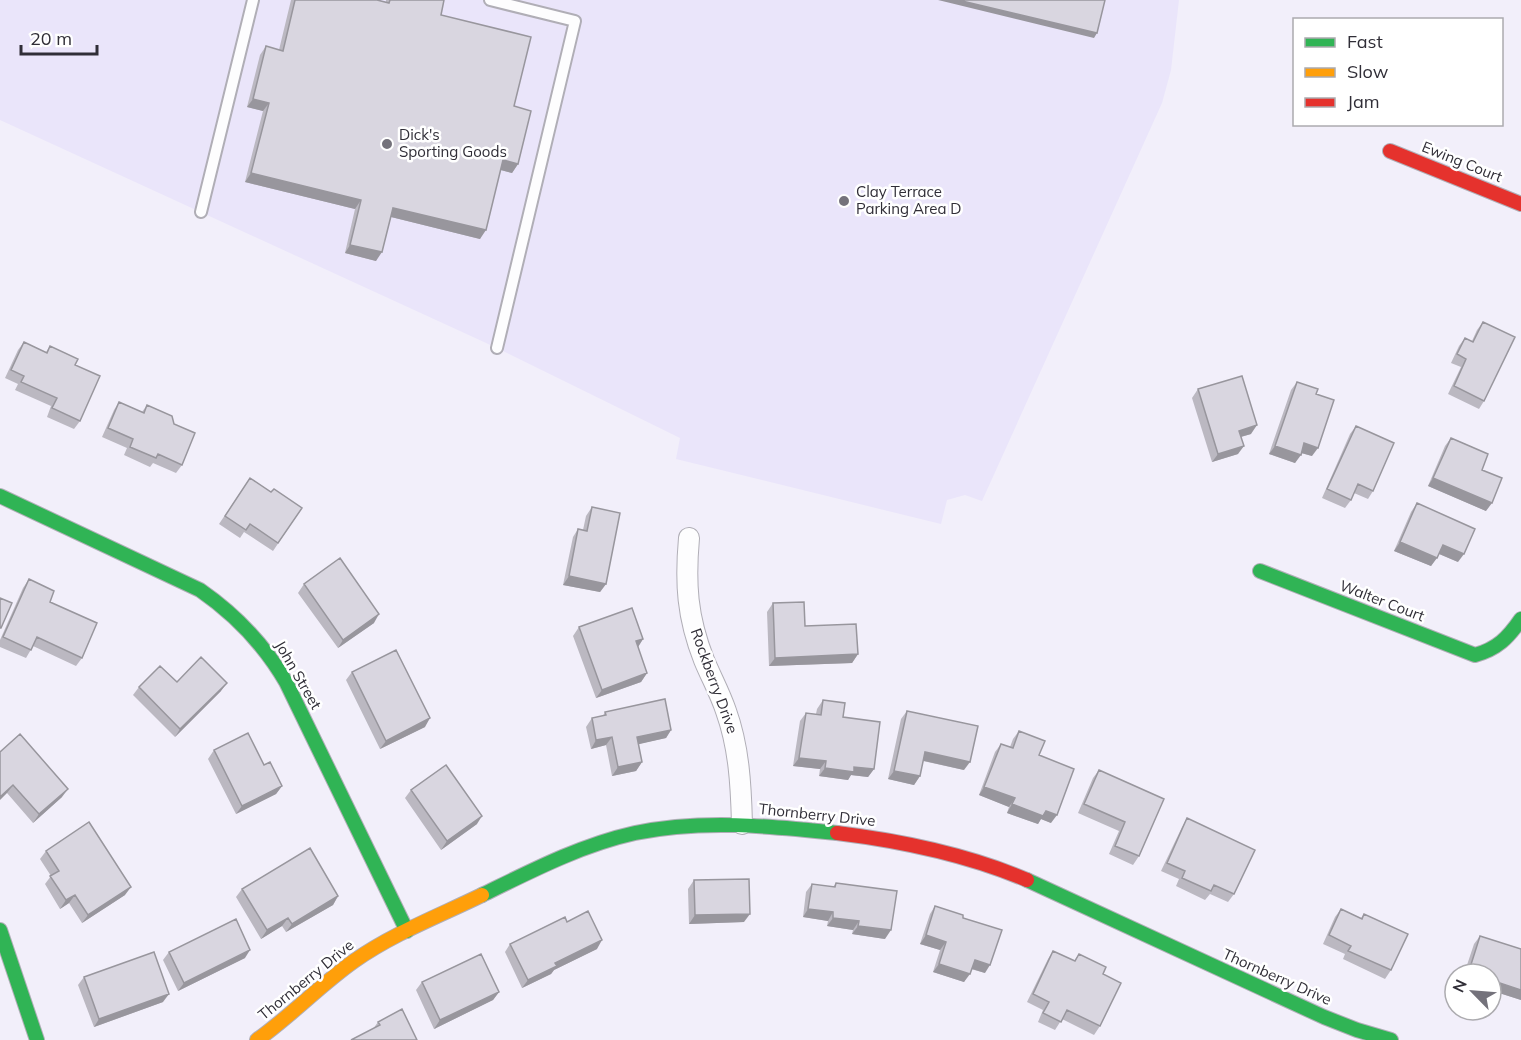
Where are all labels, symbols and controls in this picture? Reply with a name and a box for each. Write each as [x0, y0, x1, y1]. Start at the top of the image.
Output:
scale bar [21, 18, 98, 56]
legend [1293, 18, 1503, 126]
text: 20 m [30, 27, 72, 50]
text: Fast [1347, 30, 1383, 53]
text: Slow [1347, 60, 1389, 83]
text: Jam [1347, 90, 1380, 113]
place label: Dick's Sporting Goods [399, 125, 507, 161]
marker: Dick's Sporting Goods [380, 137, 394, 151]
street label: Ewing Court [1419, 137, 1505, 186]
place label: Clay Terrace Parking Area D [856, 182, 962, 218]
marker: Clay Terrace Parking Area D [837, 194, 851, 208]
street label: Walter Court [1337, 576, 1427, 625]
street label: Rockberry Drive [687, 626, 742, 736]
street label: John Street [271, 637, 326, 713]
street label: Thornberry Drive [758, 799, 876, 830]
street label: Thornberry Drive [254, 935, 357, 1024]
street label: Thornberry Drive [1220, 944, 1335, 1009]
north arrow [1443, 962, 1503, 1022]
text: N [1448, 976, 1471, 995]

